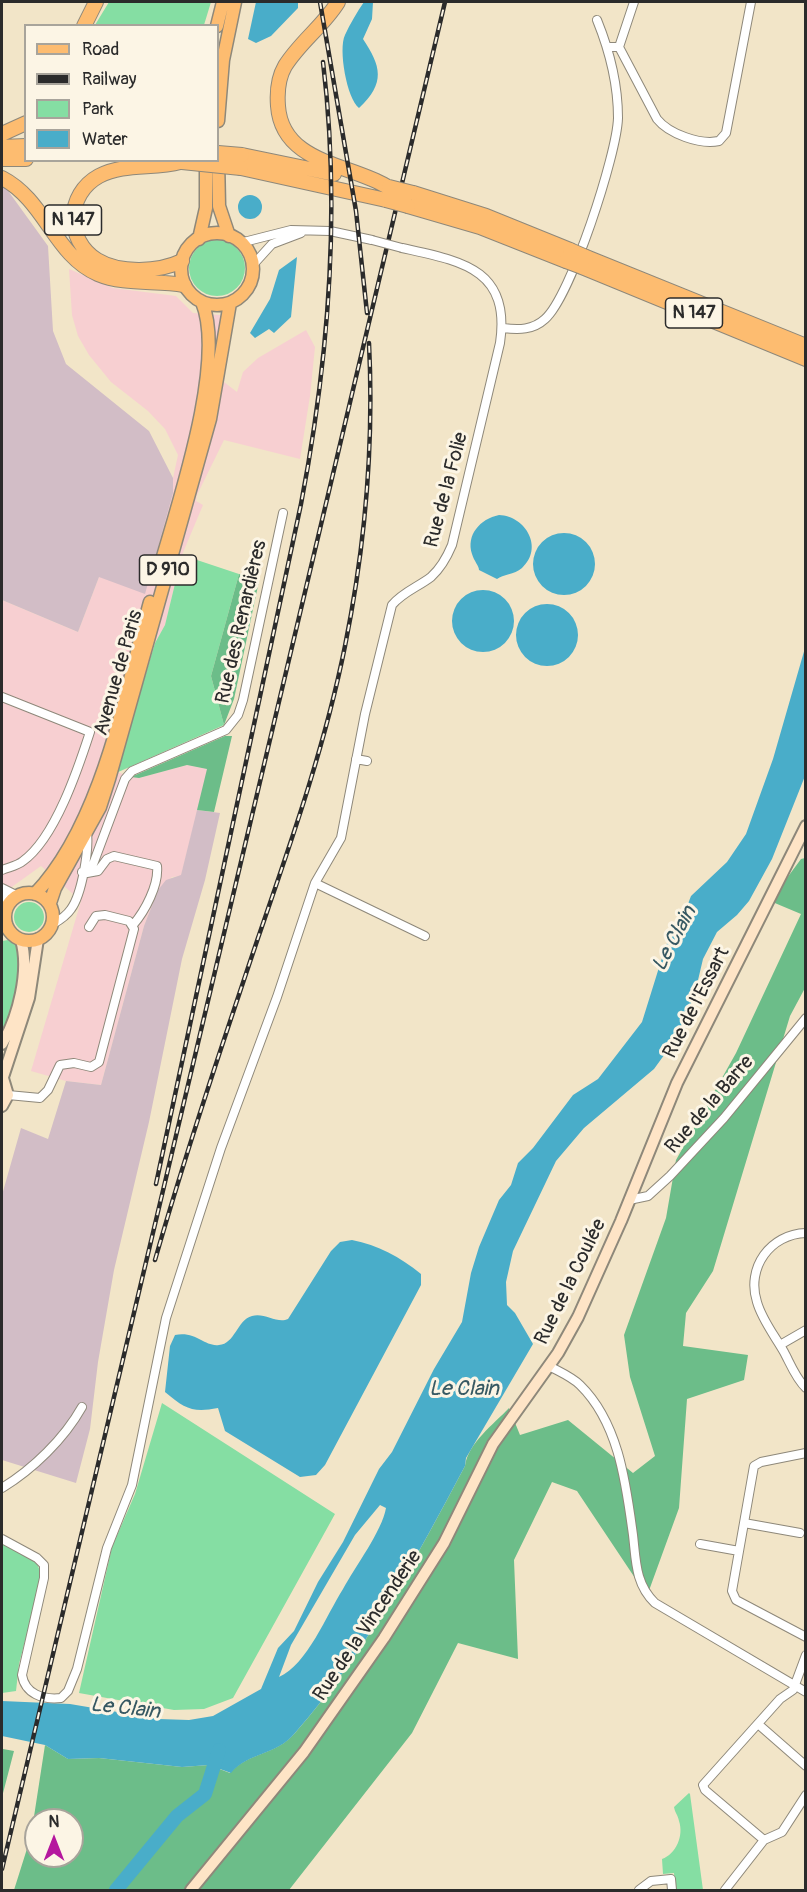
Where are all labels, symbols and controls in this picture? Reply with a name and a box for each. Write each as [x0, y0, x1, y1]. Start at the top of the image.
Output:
legend [24, 24, 219, 162]
text: Road [82, 38, 119, 61]
text: Railway [82, 68, 137, 91]
text: Park [82, 98, 114, 121]
text: Water [82, 128, 128, 151]
road number: N 147 [44, 205, 101, 235]
road number: N 147 [666, 298, 722, 328]
street label: Rue de la Folie [420, 430, 474, 550]
street label: Rue des Renardières [212, 538, 272, 706]
road number: D 910 [140, 555, 196, 585]
street label: Avenue de Paris [90, 608, 148, 738]
water label: Le Clain [647, 902, 703, 976]
street label: Rue de l'Essart [659, 943, 735, 1063]
street label: Rue de la Barre [661, 1051, 759, 1159]
street label: Rue de la Coulée [530, 1215, 612, 1349]
water label: Le Clain [429, 1377, 499, 1403]
street label: Rue de la Vincenderie [309, 1546, 427, 1706]
water label: Le Clain [89, 1693, 161, 1725]
north arrow [24, 1808, 84, 1868]
text: N [49, 1812, 59, 1832]

